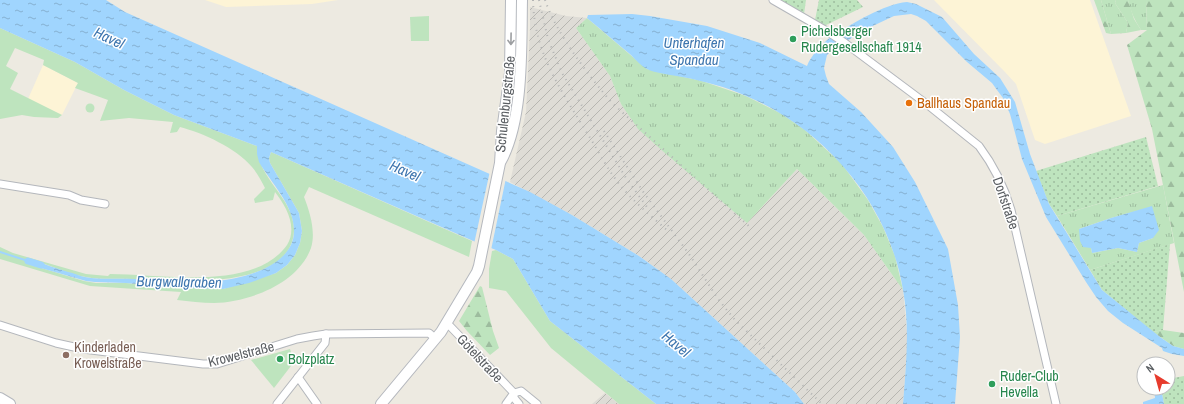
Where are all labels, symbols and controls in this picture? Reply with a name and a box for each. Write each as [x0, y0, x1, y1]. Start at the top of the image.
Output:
water label: Havel [91, 21, 128, 54]
place label: Pichelsberger Rudergesellschaft 1914 [801, 22, 922, 56]
one-way arrow [507, 32, 515, 45]
water label: Unterhafen Spandau [664, 32, 725, 70]
marker: Pichelsberger Rudergesellschaft 1914 [788, 34, 798, 44]
street label: Schulenburgstraße [491, 55, 519, 153]
place label: Ballhaus Spandau [917, 94, 1010, 112]
marker: Ballhaus Spandau [904, 98, 914, 108]
water label: Havel [387, 155, 424, 187]
street label: Dorfstraße [989, 174, 1023, 232]
water label: Burgwallgraben [136, 270, 222, 293]
water label: Havel [658, 325, 695, 362]
street label: Götelstraße [453, 330, 507, 386]
street label: Krowelstraße [206, 337, 276, 371]
place label: Kinderladen Krowelstraße [74, 338, 142, 372]
marker: Kinderladen Krowelstraße [61, 350, 71, 360]
place label: Bolzplatz [288, 350, 335, 368]
marker: Bolzplatz [275, 354, 285, 364]
north arrow [1136, 356, 1176, 396]
text: N [1143, 360, 1157, 376]
place label: Ruder-Club Hevella [1000, 367, 1059, 401]
marker: Ruder-Club Hevella [987, 379, 997, 389]

